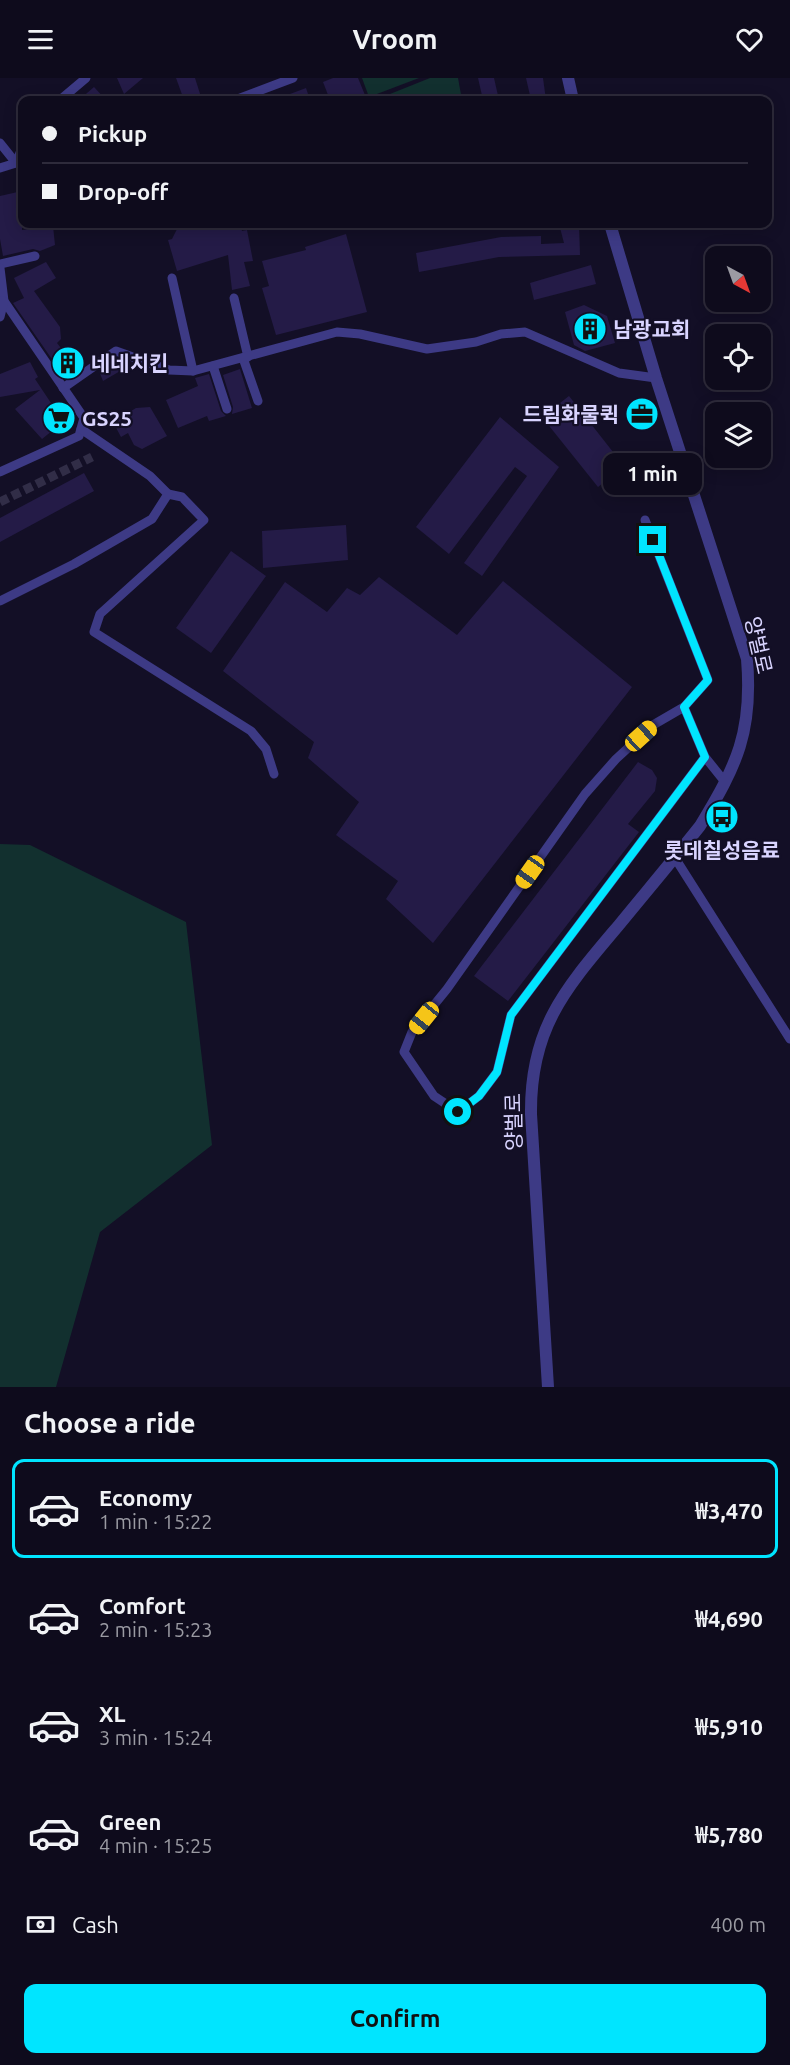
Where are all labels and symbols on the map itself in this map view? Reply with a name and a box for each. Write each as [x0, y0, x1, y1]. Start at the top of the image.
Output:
north arrow [705, 246, 771, 312]
building icon: 남광교회 [572, 311, 608, 347]
place label: 남광교회 [613, 317, 690, 341]
building icon: 네네치킨 [50, 345, 86, 381]
place label: 네네치킨 [91, 351, 168, 375]
office icon: 드림화물퀵 [624, 396, 660, 432]
supermarket icon: GS25 [41, 400, 77, 436]
place label: 드림화물퀵 [522, 402, 619, 426]
place label: GS25 [82, 406, 132, 430]
callout: 1 min [604, 453, 702, 495]
route end [639, 526, 666, 553]
street label: 양벌로 [741, 614, 777, 676]
car [622, 717, 660, 755]
bus stop icon: 롯데칠성음료 [704, 799, 740, 835]
place label: 롯데칠성음료 [664, 838, 780, 862]
car [512, 852, 548, 892]
car [406, 998, 442, 1038]
street label: 양벌로 [500, 1093, 526, 1151]
route start [444, 1098, 471, 1125]

